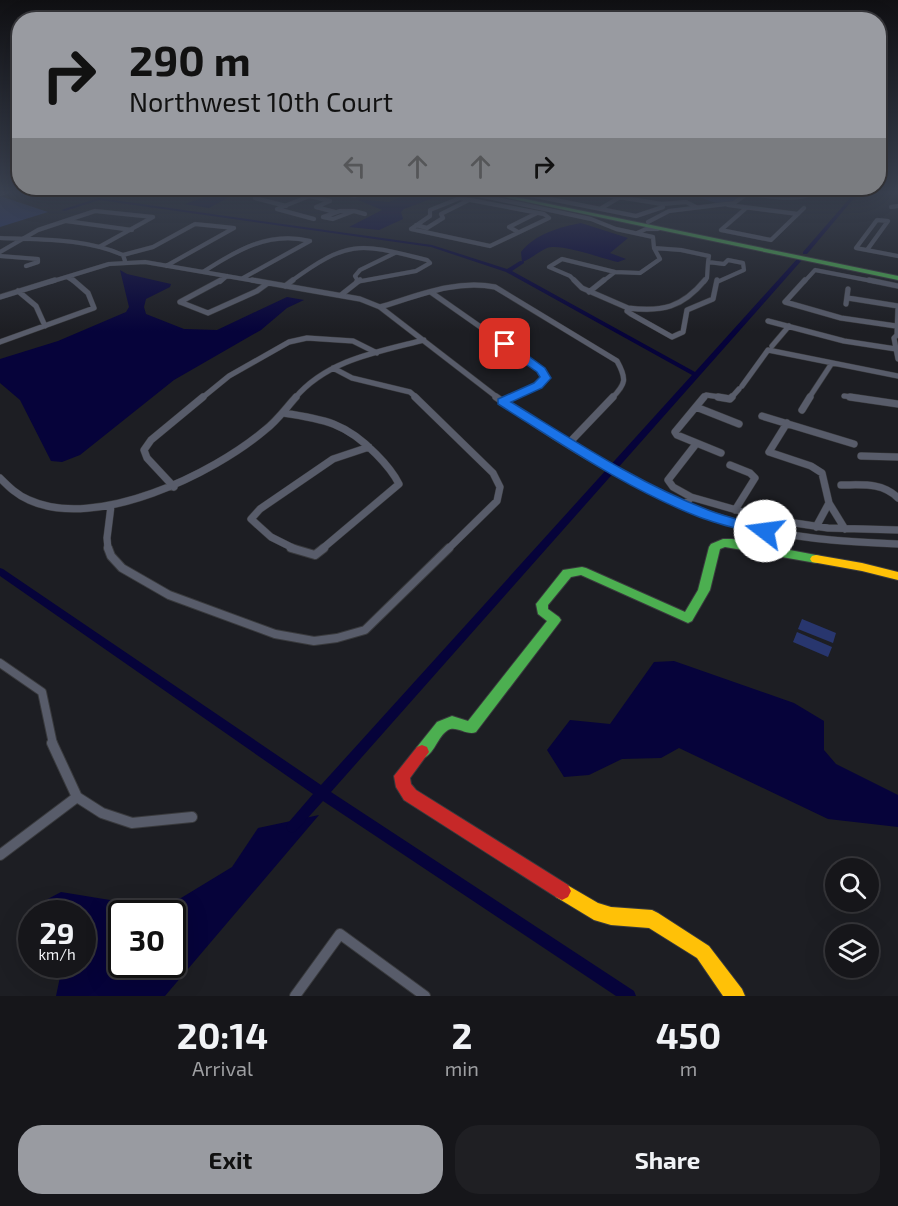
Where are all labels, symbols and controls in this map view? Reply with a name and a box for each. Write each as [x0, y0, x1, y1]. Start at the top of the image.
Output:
text: 290 m [129, 34, 251, 84]
icon: right [30, 36, 108, 114]
text: Northwest 10th Court [129, 85, 393, 117]
icon: left [338, 150, 371, 183]
icon: ahead [401, 150, 434, 183]
icon: ahead [464, 150, 497, 183]
icon: right [527, 150, 560, 183]
pin [479, 318, 530, 369]
icon: arrive [488, 327, 521, 360]
position arrow [733, 499, 797, 563]
map controls [825, 858, 879, 978]
button: search [825, 858, 879, 912]
speed limit sign: 30 [108, 900, 186, 978]
text: 29 [39, 914, 75, 950]
button: layers [825, 924, 879, 978]
text: km/h [38, 945, 76, 963]
text: 20:14 [177, 1013, 268, 1056]
text: 2 [451, 1013, 472, 1056]
text: 450 [656, 1013, 721, 1056]
text: Arrival [192, 1056, 253, 1080]
text: min [445, 1056, 479, 1080]
text: m [680, 1056, 697, 1080]
button: Exit [18, 1125, 443, 1194]
button: Share [455, 1125, 880, 1194]

